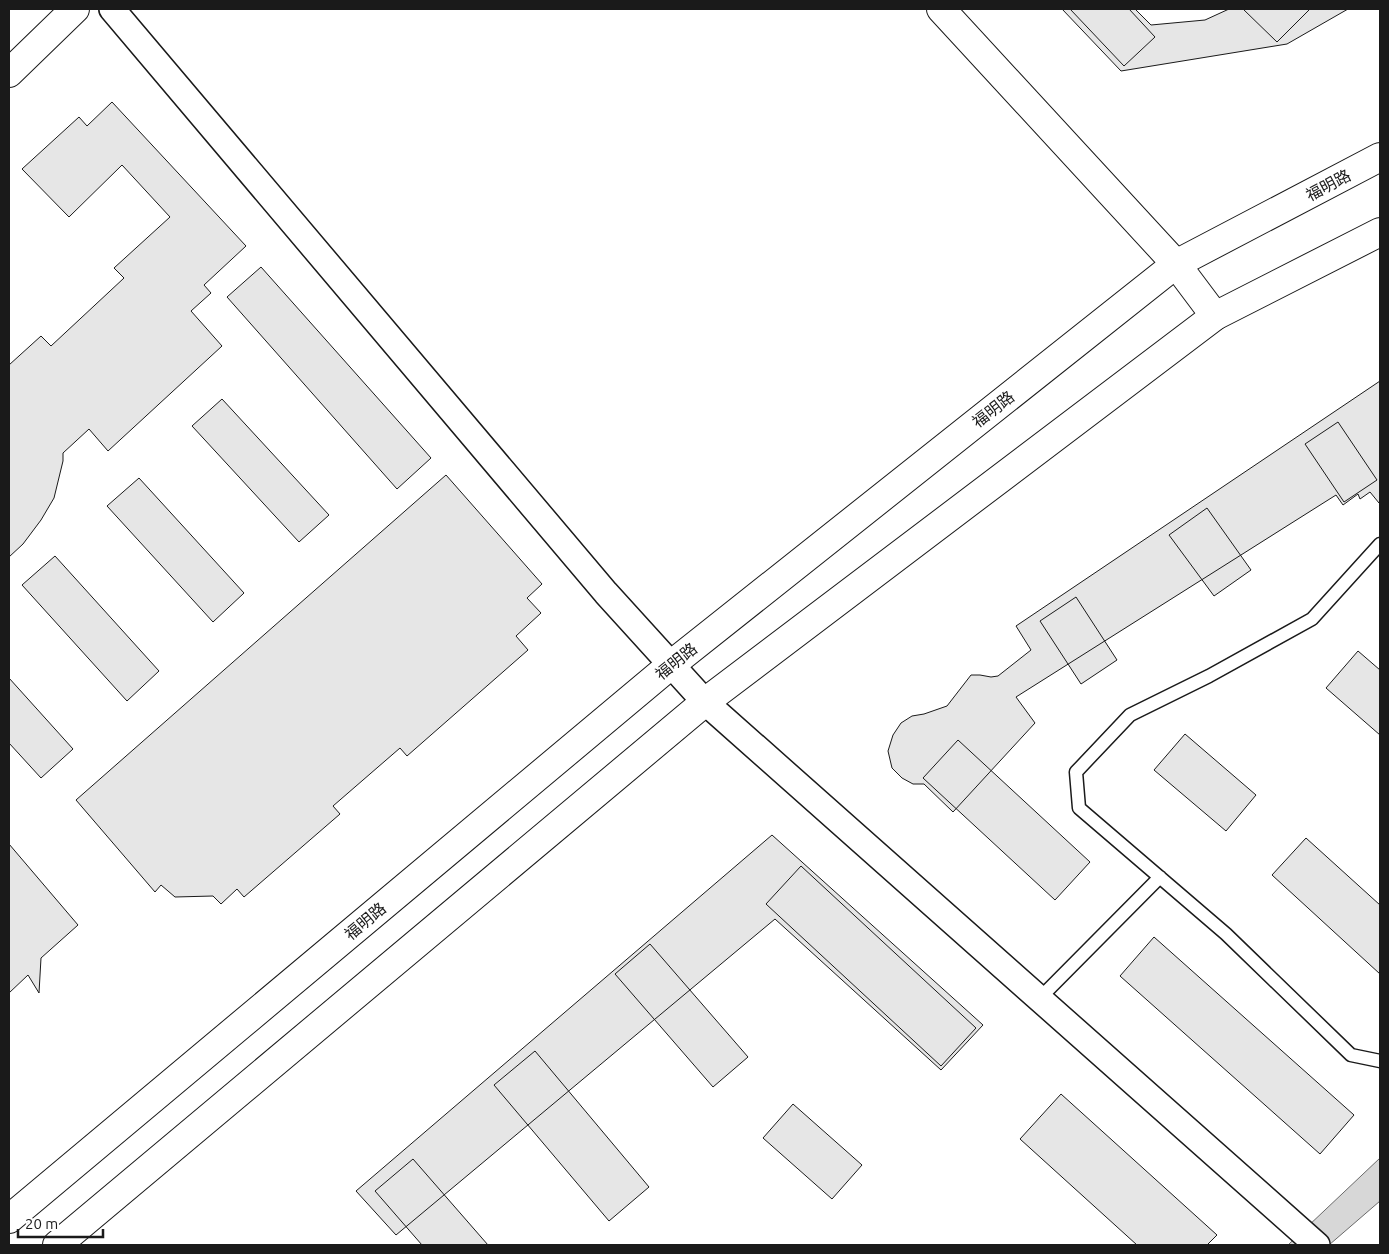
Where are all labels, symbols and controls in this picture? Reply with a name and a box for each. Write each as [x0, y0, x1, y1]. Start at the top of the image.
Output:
street label: 福明路 [1303, 166, 1353, 204]
street label: 福明路 [969, 387, 1017, 431]
street label: 福明路 [652, 639, 700, 683]
street label: 福明路 [341, 899, 389, 943]
scale bar [18, 1206, 102, 1238]
text: 20 m [25, 1215, 58, 1232]

